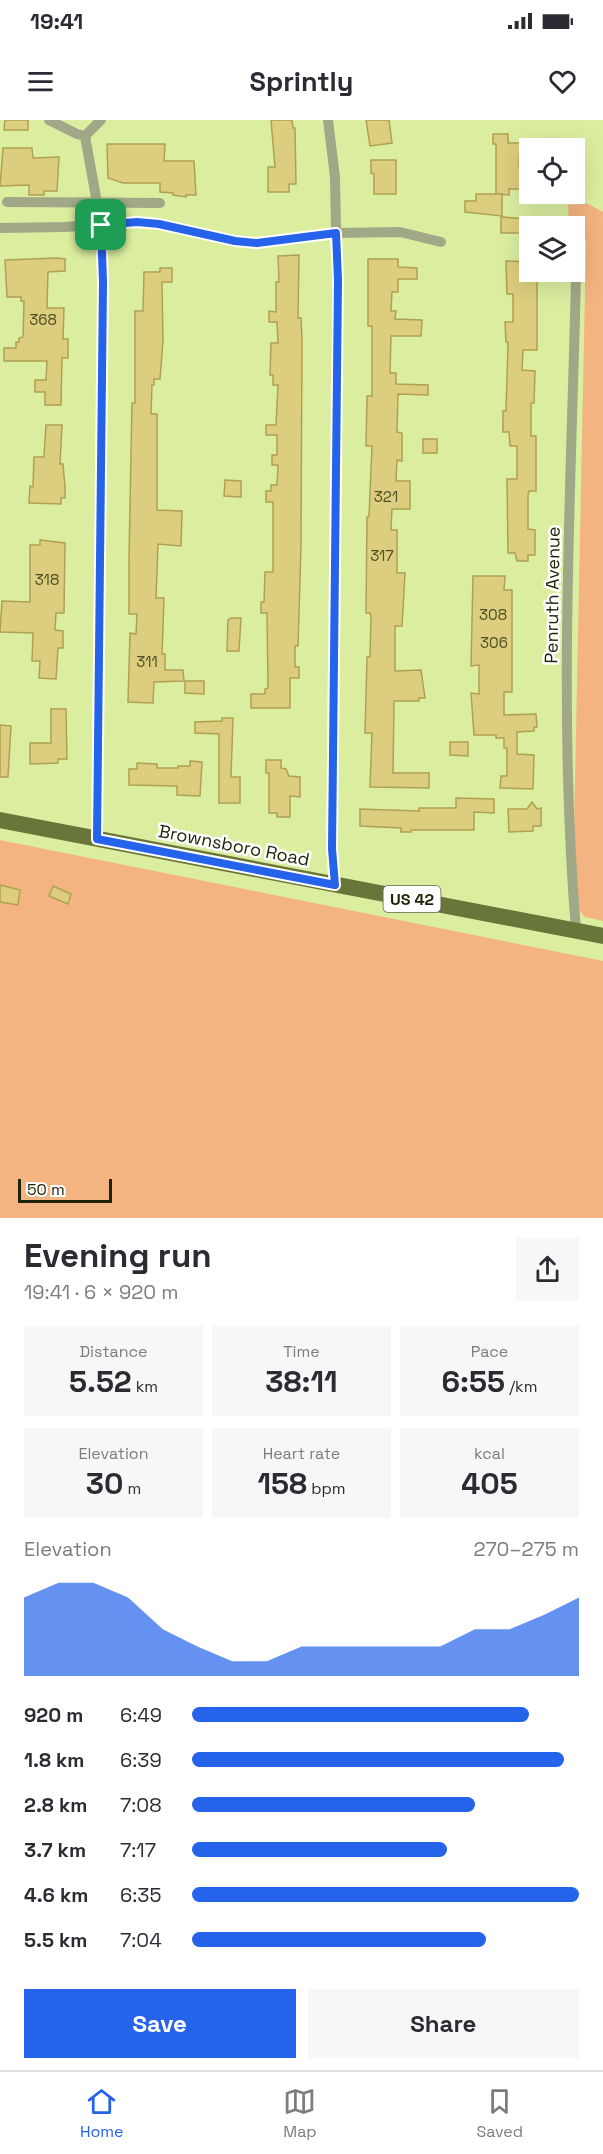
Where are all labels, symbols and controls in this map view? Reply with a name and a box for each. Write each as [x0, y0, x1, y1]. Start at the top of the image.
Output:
text: 19:41 [30, 7, 83, 35]
text: Sprintly [250, 64, 353, 99]
icon: menu [24, 65, 57, 98]
icon: heart [546, 65, 579, 98]
map controls [519, 138, 585, 282]
button: locate [519, 138, 585, 204]
pin [75, 199, 126, 250]
icon: arrive [84, 208, 117, 241]
button: layers [519, 216, 585, 282]
house number: 368 [29, 310, 57, 329]
house number: 321 [374, 487, 398, 506]
street label: Penruth Avenue [539, 526, 565, 664]
house number: 317 [370, 546, 394, 565]
house number: 318 [35, 570, 59, 589]
house number: 308 [479, 605, 507, 624]
house number: 306 [480, 633, 508, 652]
house number: 311 [136, 652, 158, 671]
street label: Brownsboro Road [157, 819, 311, 871]
road number: US 42 [384, 886, 440, 912]
scale bar [18, 1176, 112, 1204]
text: 50 m [27, 1179, 65, 1200]
text: Evening run [24, 1235, 212, 1277]
button: share [516, 1238, 579, 1301]
text: 19:41 · 6 × 920 m [24, 1279, 178, 1305]
text: Distance [79, 1341, 148, 1362]
text: Time [283, 1341, 320, 1362]
text: Pace [471, 1341, 508, 1362]
text: 5.52 [69, 1362, 132, 1401]
text: 38:11 [265, 1362, 338, 1401]
text: 6:55 [442, 1362, 505, 1401]
text: km [132, 1376, 158, 1397]
text: /km [505, 1376, 537, 1397]
text: Elevation [78, 1443, 149, 1464]
text: Heart rate [263, 1443, 340, 1464]
text: kcal [474, 1443, 505, 1464]
text: 30 [86, 1464, 123, 1503]
text: 158 [257, 1464, 307, 1503]
text: 405 [461, 1464, 518, 1503]
text: m [123, 1478, 141, 1499]
text: bpm [307, 1478, 346, 1499]
text: Elevation [24, 1536, 112, 1562]
text: 270–275 m [474, 1536, 579, 1562]
text: 920 m [24, 1702, 83, 1728]
text: 6:49 [120, 1702, 162, 1728]
text: 1.8 km [24, 1747, 84, 1773]
text: 6:39 [120, 1747, 162, 1773]
text: 2.8 km [24, 1792, 87, 1818]
text: 7:08 [120, 1792, 162, 1818]
text: 3.7 km [24, 1837, 86, 1863]
text: 7:17 [120, 1837, 156, 1863]
text: 4.6 km [24, 1882, 88, 1908]
text: 6:35 [120, 1882, 161, 1908]
text: 5.5 km [24, 1927, 87, 1953]
text: 7:04 [120, 1927, 162, 1953]
button: Save [24, 1989, 296, 2058]
button: Share [308, 1989, 579, 2058]
tab: Home [80, 2085, 124, 2142]
tab: Map [283, 2085, 317, 2142]
tab: Saved [476, 2085, 523, 2142]

